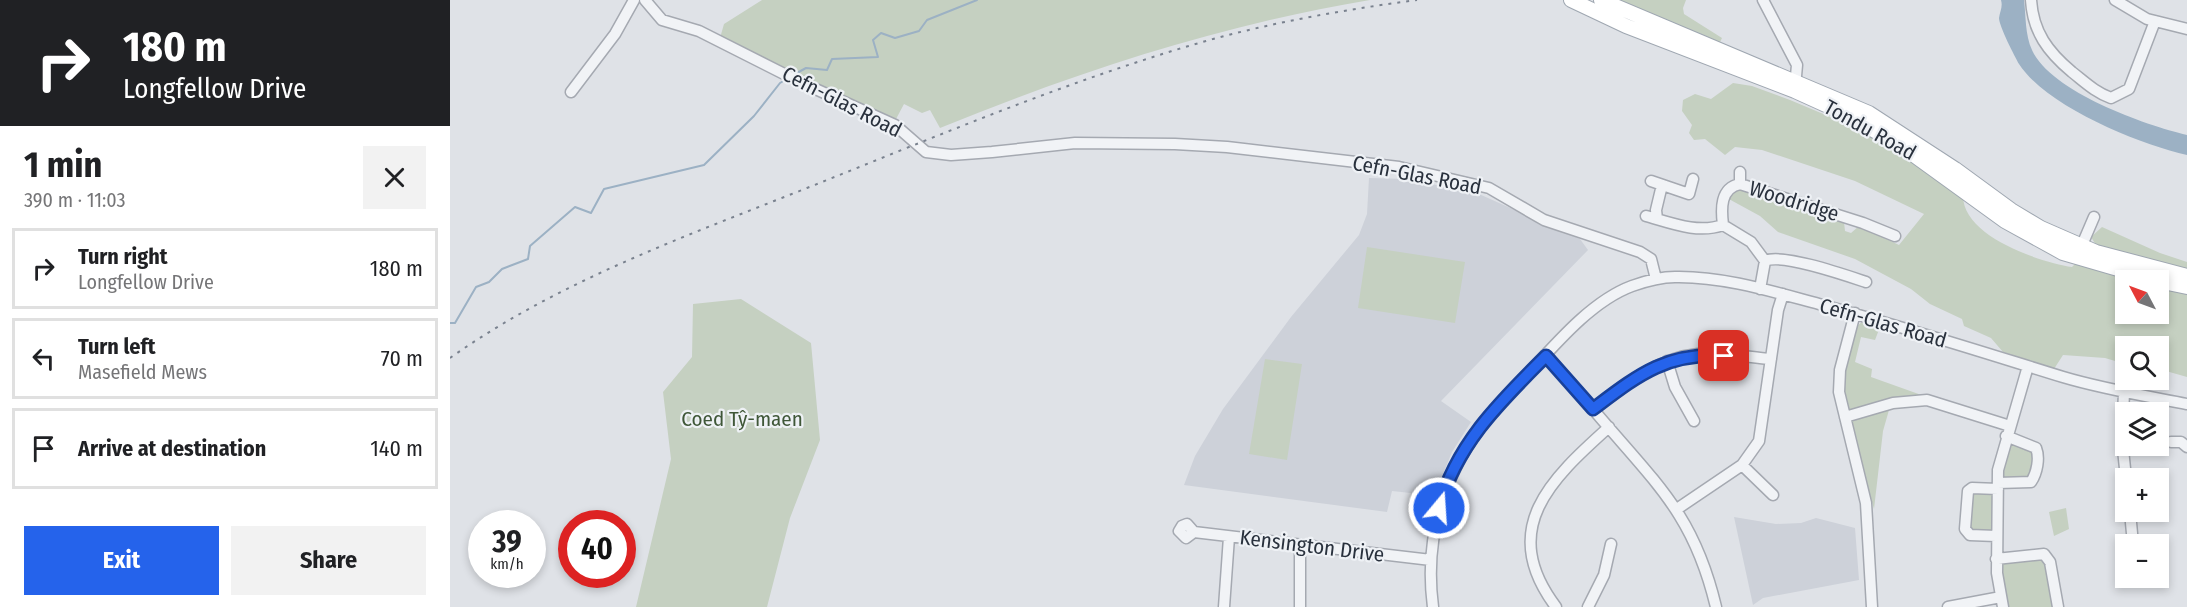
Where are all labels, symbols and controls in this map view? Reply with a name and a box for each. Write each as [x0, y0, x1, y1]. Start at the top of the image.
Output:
text: 180 m [123, 22, 227, 72]
icon: right [24, 24, 102, 102]
street label: Cefn-Glas Road [778, 61, 906, 143]
text: Longfellow Drive [123, 73, 306, 105]
street label: Tondu Road [1819, 94, 1921, 166]
text: 1 min [24, 143, 102, 187]
button: close [363, 146, 426, 209]
street label: Cefn-Glas Road [1350, 150, 1484, 200]
street label: Woodridge [1746, 175, 1842, 227]
text: 390 m · 11:03 [24, 188, 125, 212]
text: Turn right [78, 243, 167, 270]
icon: right [27, 252, 60, 285]
text: 180 m [370, 255, 423, 282]
text: Longfellow Drive [78, 270, 214, 294]
north arrow [2115, 270, 2169, 324]
map controls [2115, 270, 2169, 588]
street label: Cefn-Glas Road [1816, 292, 1950, 354]
pin [1698, 330, 1749, 381]
text: Turn left [78, 333, 156, 360]
button: search [2115, 336, 2169, 390]
icon: arrive [1707, 339, 1740, 372]
icon: left [27, 342, 60, 375]
text: 70 m [381, 345, 423, 372]
text: Masefield Mews [78, 360, 207, 384]
button: layers [2115, 402, 2169, 456]
park label: Coed Tŷ-maen [681, 406, 803, 432]
icon: arrive [27, 432, 60, 465]
text: Arrive at destination [78, 435, 266, 462]
text: 140 m [370, 435, 423, 462]
button: + [2115, 468, 2169, 522]
position arrow [1407, 476, 1471, 540]
speed limit sign: 40 [558, 510, 636, 588]
text: 39 [492, 524, 522, 560]
street label: Kensington Drive [1238, 524, 1386, 568]
button: Exit [24, 526, 219, 595]
button: Share [231, 526, 426, 595]
button: − [2115, 534, 2169, 588]
text: km/h [490, 555, 524, 573]

